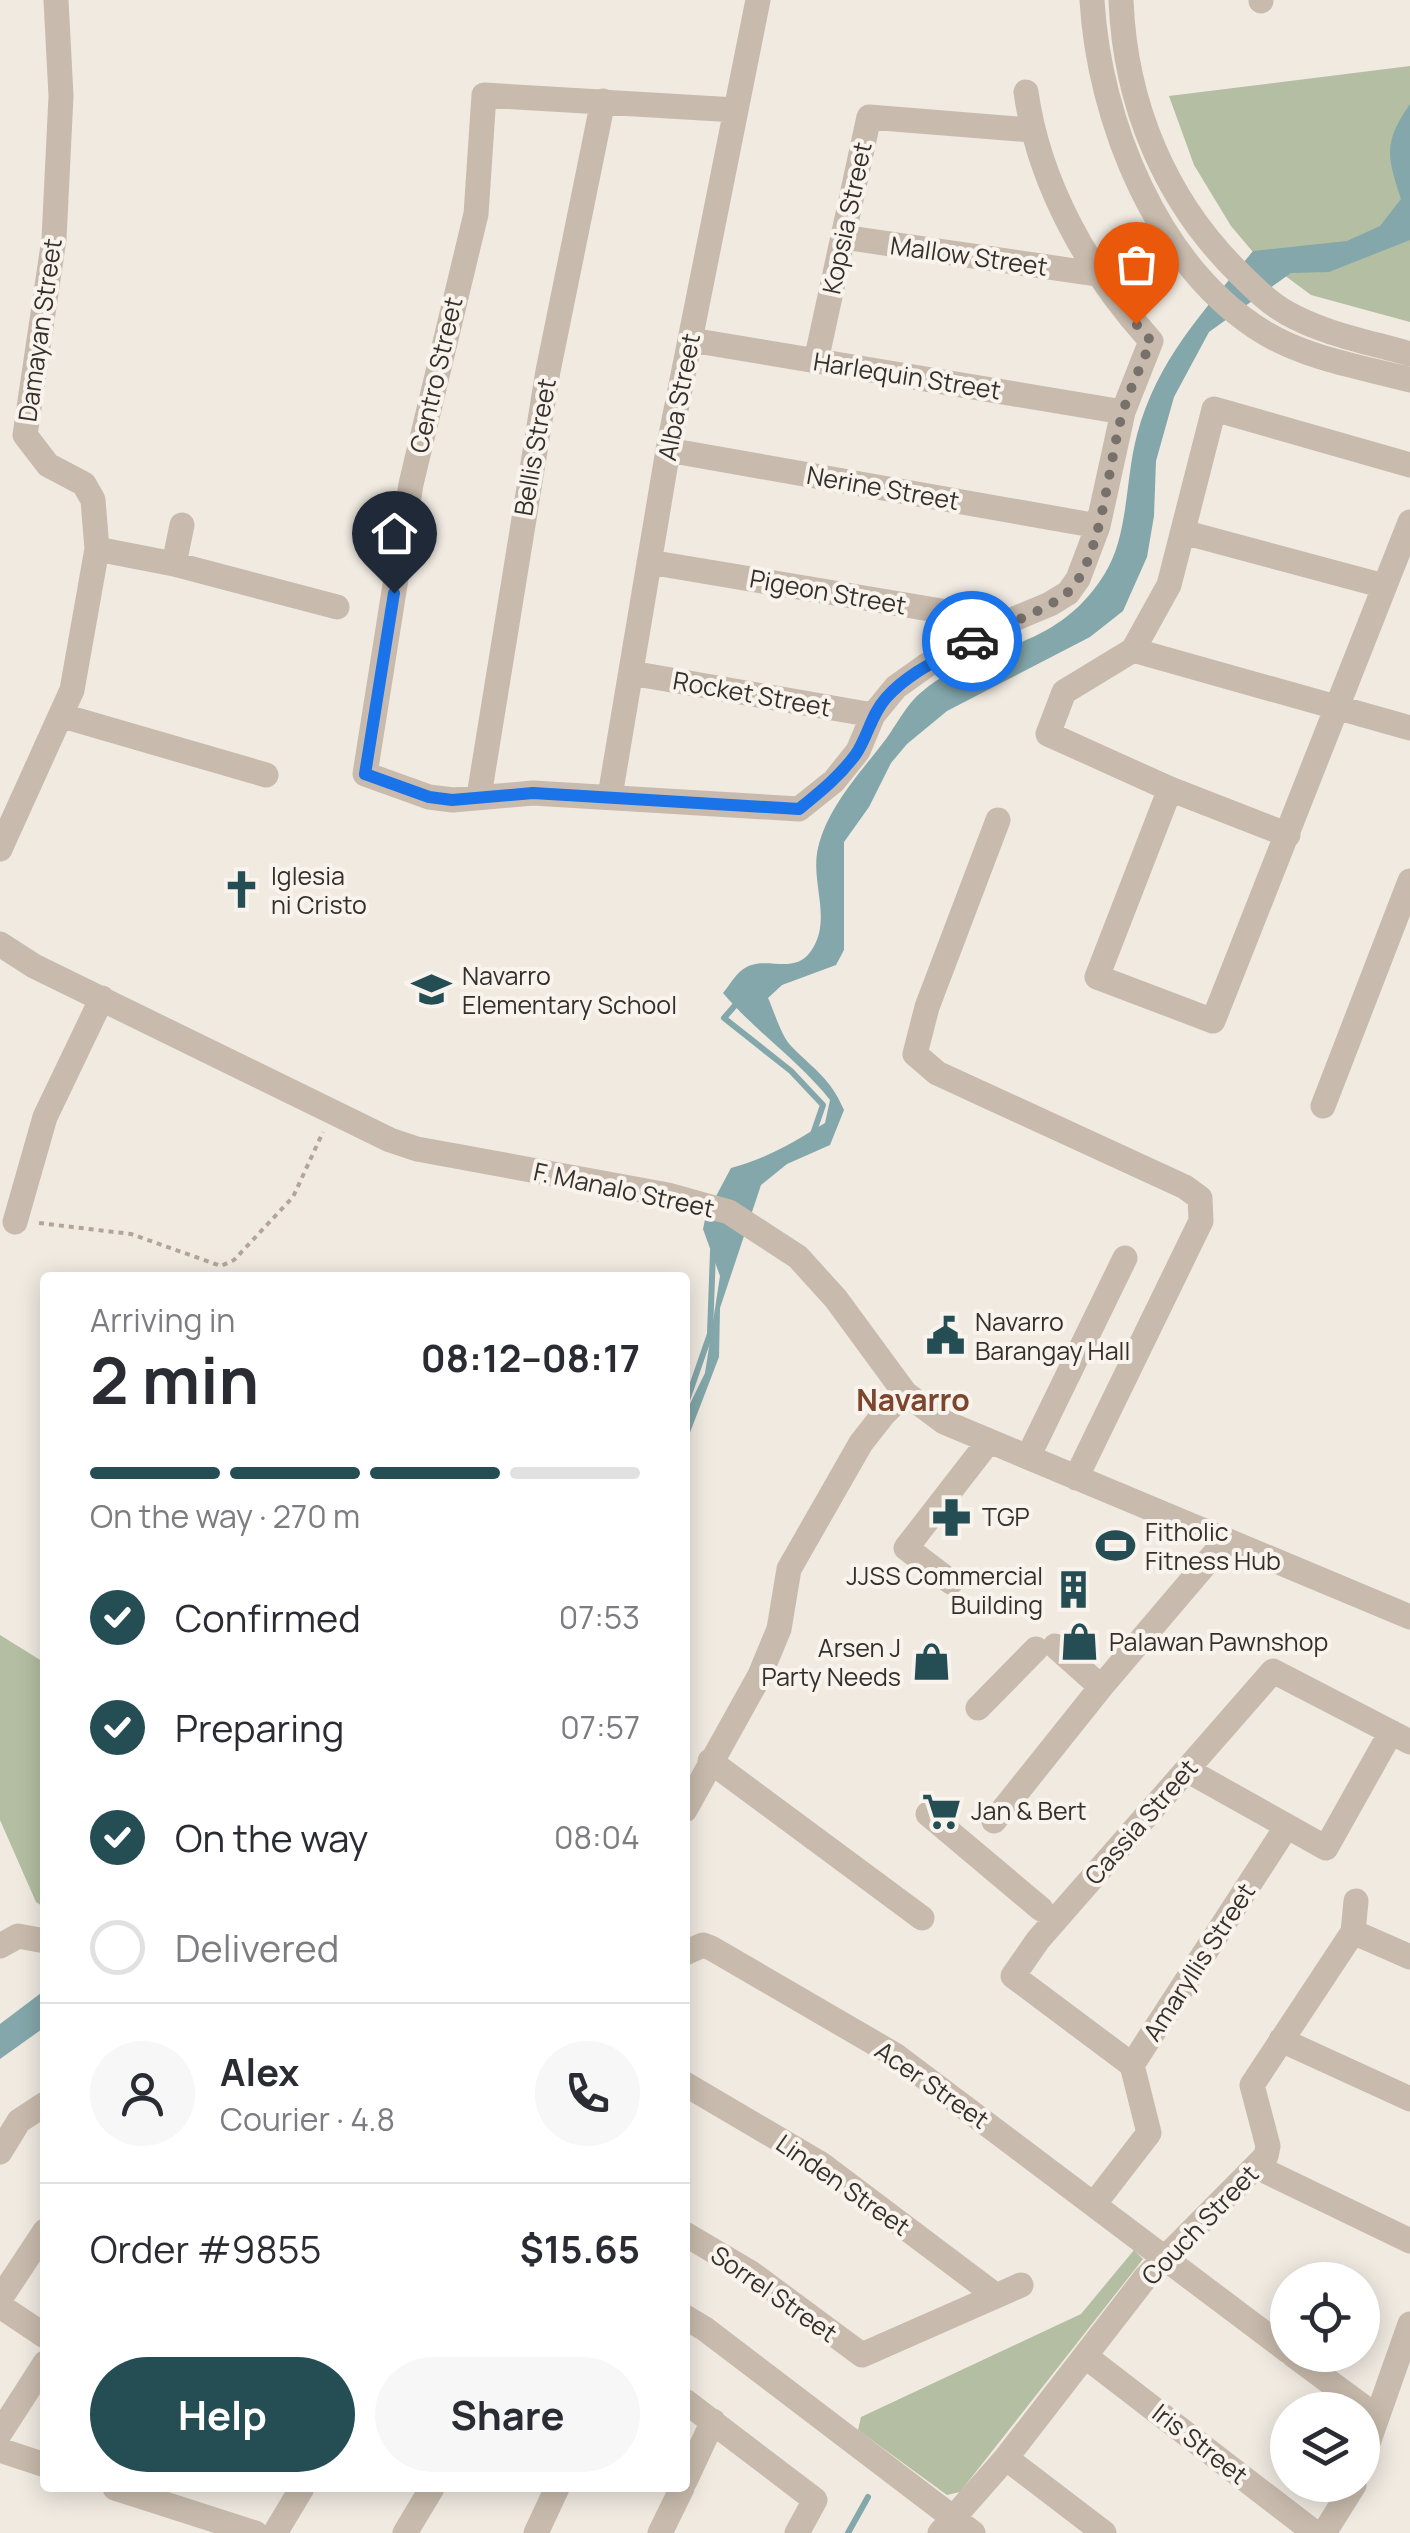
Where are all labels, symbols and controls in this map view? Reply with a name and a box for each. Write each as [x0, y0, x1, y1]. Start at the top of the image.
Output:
street label: Kopsia Street [813, 139, 880, 297]
pin [1094, 222, 1179, 325]
street label: Mallow Street [888, 227, 1050, 284]
street label: Damayan Street [9, 236, 70, 424]
icon: bag [1109, 237, 1164, 292]
street label: Centro Street [401, 294, 470, 456]
street label: Alba Street [649, 330, 708, 463]
street label: Harlequin Street [811, 343, 1003, 408]
street label: Bellis Street [505, 375, 564, 518]
street label: Nerine Street [804, 457, 962, 518]
pin [352, 491, 437, 594]
icon: home [367, 506, 422, 561]
street label: Pigeon Street [747, 561, 909, 622]
courier [922, 591, 1022, 691]
icon: car [945, 614, 1000, 669]
street label: Rocket Street [670, 662, 834, 725]
place label: Iglesia ni Cristo [271, 858, 367, 922]
church icon: Iglesia ni Cristo [220, 869, 262, 911]
place label: Navarro Elementary School [462, 958, 677, 1022]
school or university icon: Navarro Elementary School [411, 969, 453, 1011]
street label: F. Manalo Street [531, 1153, 718, 1226]
text: Arriving in [90, 1298, 235, 1342]
place label: Navarro Barangay Hall [975, 1304, 1130, 1368]
public building icon: Navarro Barangay Hall [924, 1315, 966, 1357]
text: 08:12–08:17 [421, 1331, 640, 1383]
text: 2 min [90, 1335, 259, 1424]
district label: Navarro [856, 1379, 970, 1420]
text: On the way · 270 m [90, 1494, 360, 1538]
pharmacy icon: TGP [931, 1496, 973, 1538]
place label: TGP [982, 1499, 1030, 1534]
place label: Fitholic Fitness Hub [1145, 1514, 1281, 1578]
sports icon: Fitholic Fitness Hub [1094, 1525, 1136, 1567]
place label: JJSS Commercial Building [846, 1558, 1043, 1622]
building icon: JJSS Commercial Building [1052, 1569, 1094, 1611]
icon: check [90, 1590, 145, 1645]
text: Confirmed [175, 1591, 361, 1643]
text: 07:53 [559, 1595, 640, 1639]
shop icon: Palawan Pawnshop [1058, 1621, 1100, 1663]
place label: Palawan Pawnshop [1109, 1624, 1328, 1659]
place label: Arsen J Party Needs [761, 1630, 901, 1694]
shop icon: Arsen J Party Needs [910, 1641, 952, 1683]
icon: check [90, 1700, 145, 1755]
text: Preparing [175, 1701, 344, 1753]
text: 07:57 [560, 1705, 640, 1749]
street label: Cassia Street [1076, 1751, 1205, 1892]
supermarket icon: Jan & Bert [920, 1790, 962, 1832]
place label: Jan & Bert [971, 1793, 1087, 1828]
icon: check [90, 1810, 145, 1865]
text: On the way [175, 1811, 368, 1863]
text: 08:04 [554, 1815, 640, 1859]
street label: Amaryllis Street [1134, 1876, 1263, 2048]
text: Delivered [175, 1921, 339, 1973]
street label: Acer Street [868, 2033, 996, 2137]
button: person [90, 2041, 195, 2146]
button: phone [535, 2041, 640, 2146]
text: Alex [220, 2045, 299, 2097]
text: Courier · 4.8 [220, 2097, 395, 2141]
street label: Linden Street [769, 2126, 917, 2244]
street label: Couch Street [1133, 2157, 1266, 2292]
text: Order #9855 [90, 2222, 321, 2274]
text: $15.65 [520, 2222, 640, 2274]
street label: Sorrel Street [704, 2237, 844, 2350]
map controls [1270, 2262, 1380, 2502]
button: locate [1270, 2262, 1380, 2372]
button: Help [90, 2357, 355, 2472]
button: Share [375, 2357, 640, 2472]
button: layers [1270, 2392, 1380, 2502]
street label: Iris Street [1145, 2395, 1255, 2492]

